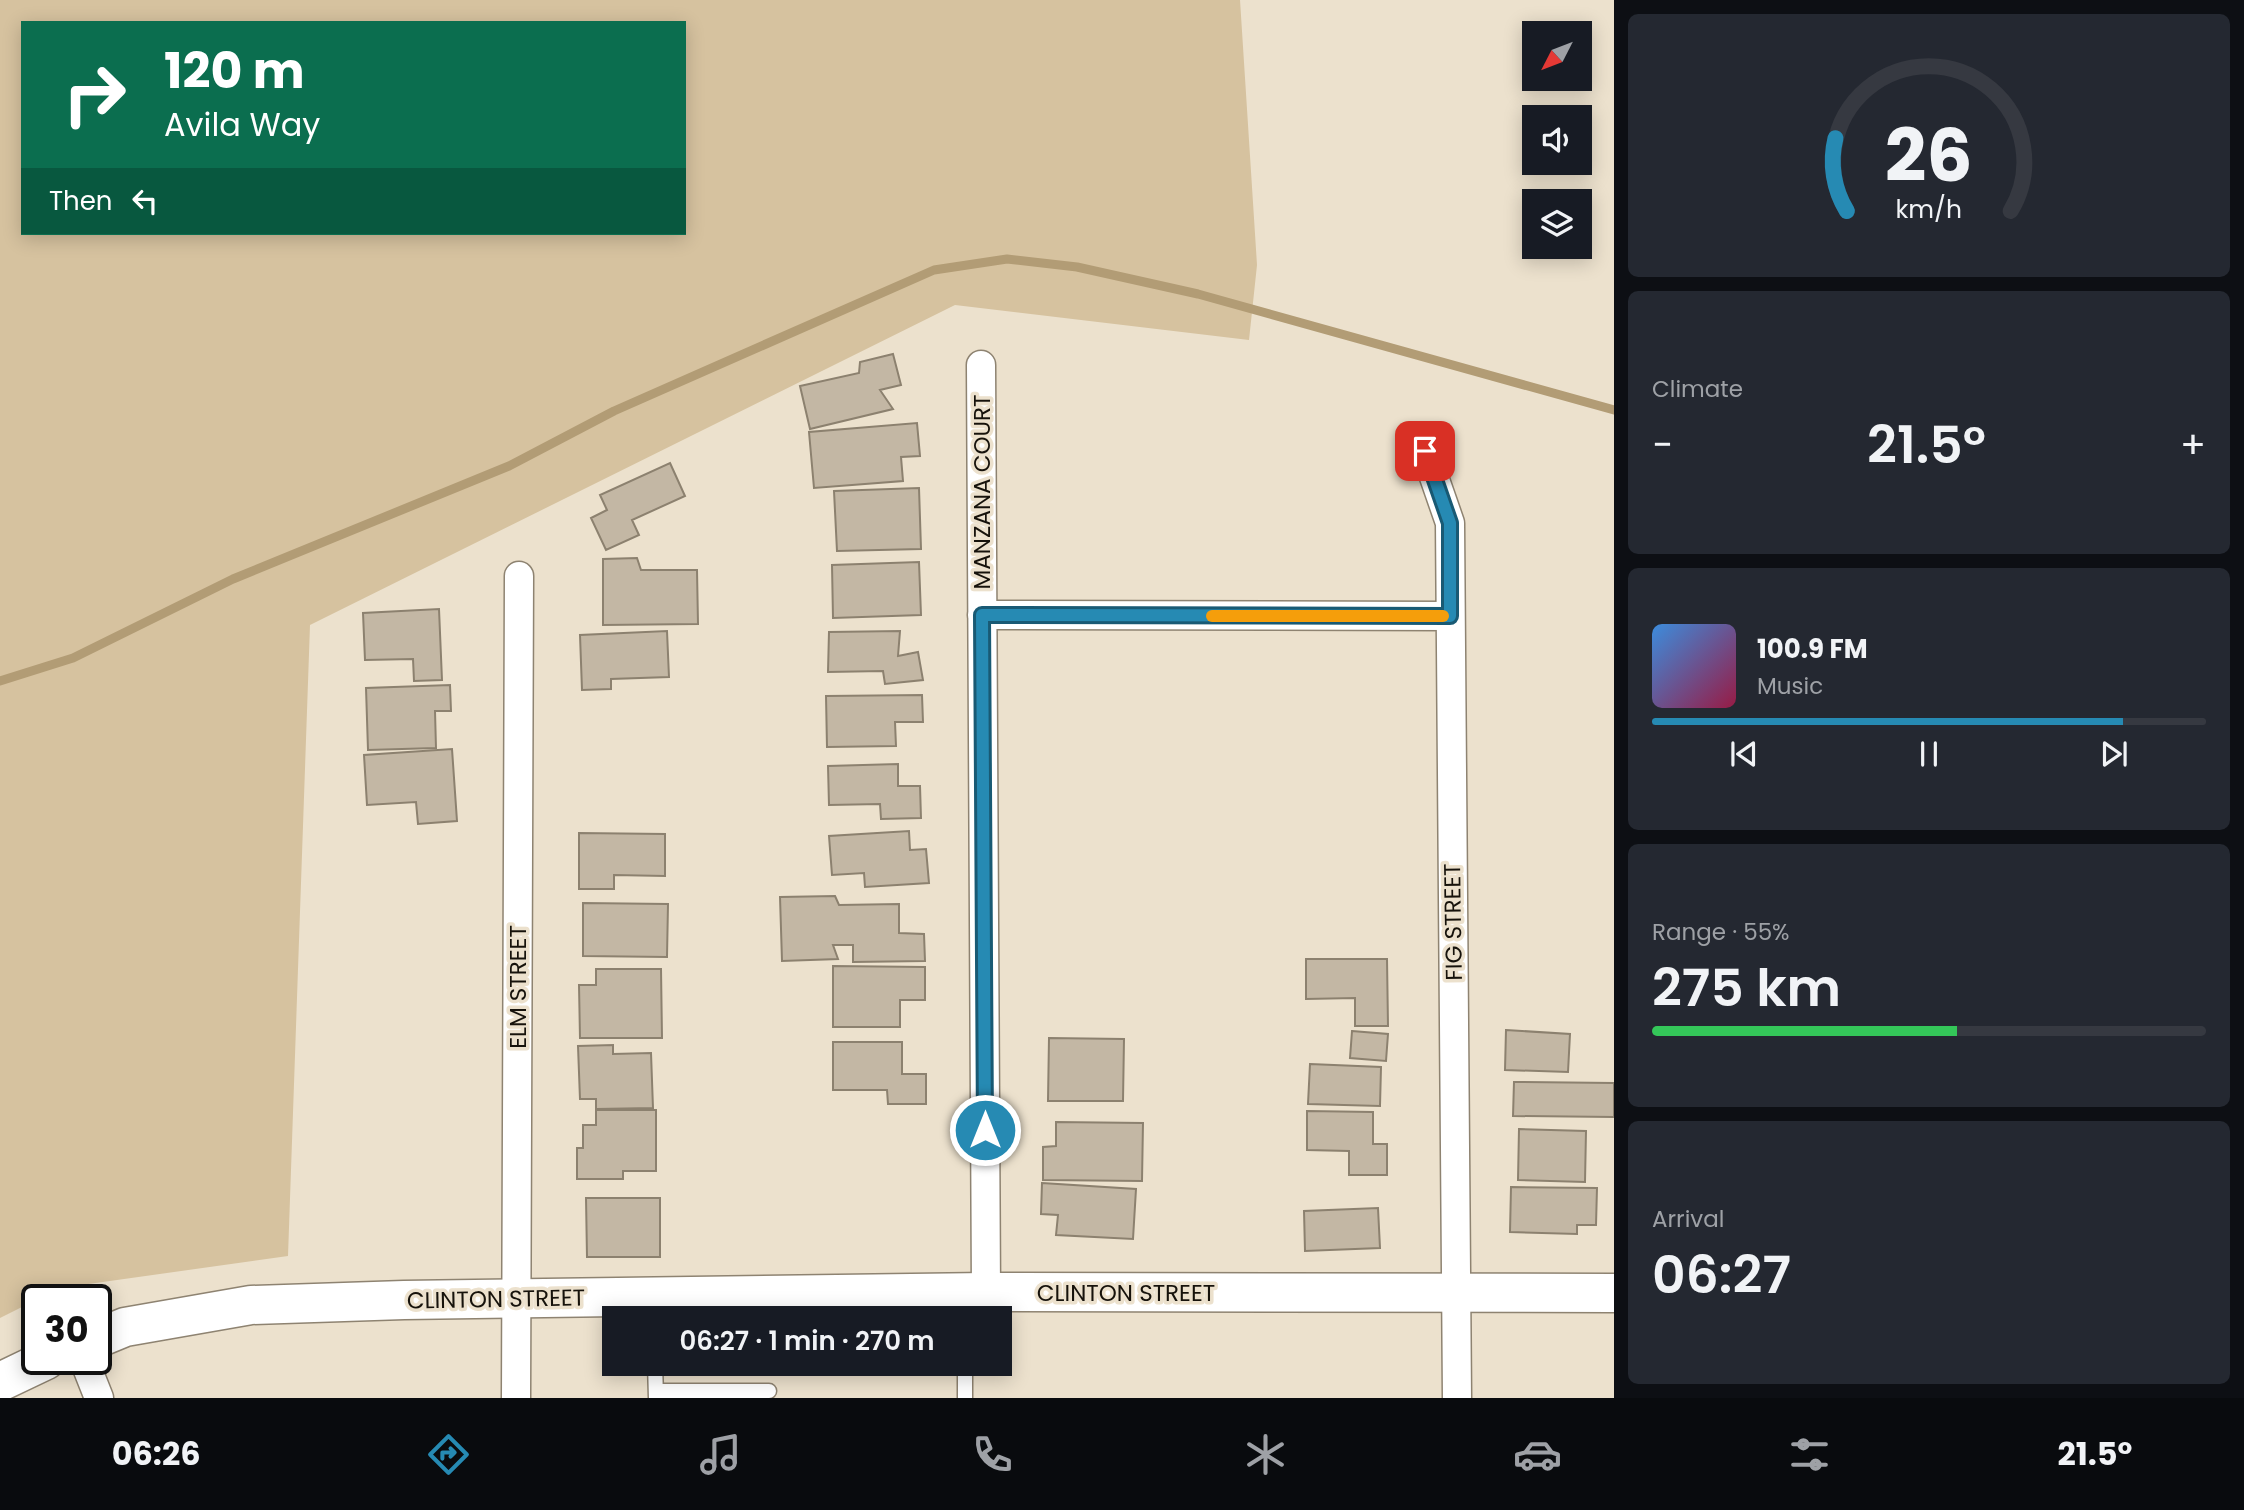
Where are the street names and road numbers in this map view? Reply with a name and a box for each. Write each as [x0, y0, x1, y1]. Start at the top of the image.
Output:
street label: MANZANA COURT [966, 394, 998, 590]
street label: FIG STREET [1436, 863, 1470, 981]
street label: ELM STREET [502, 925, 534, 1049]
street label: CLINTON STREET [1037, 1277, 1215, 1309]
street label: CLINTON STREET [407, 1281, 585, 1317]

